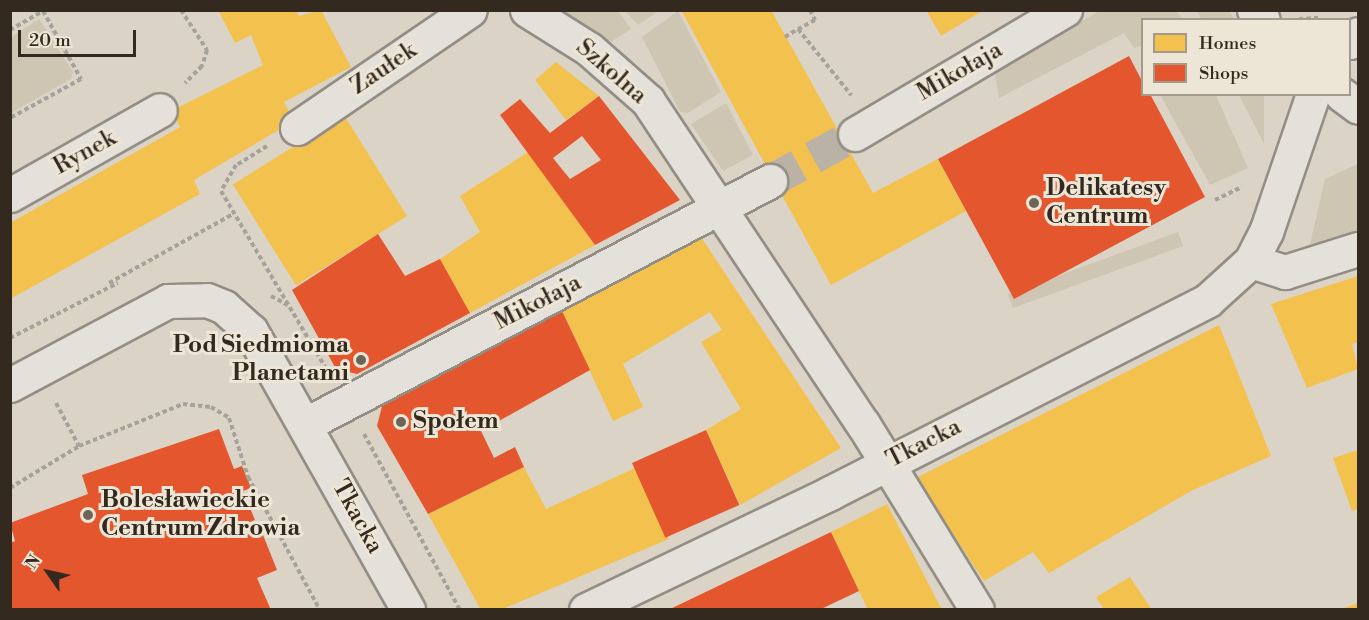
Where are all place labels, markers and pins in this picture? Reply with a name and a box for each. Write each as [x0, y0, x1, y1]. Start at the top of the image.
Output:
place label: Delikatesy Centrum [1046, 175, 1166, 231]
marker: Delikatesy Centrum [1027, 196, 1041, 210]
place label: Pod Siedmioma Planetami [173, 332, 349, 388]
marker: Pod Siedmioma Planetami [354, 353, 368, 367]
place label: Społem [413, 408, 499, 436]
marker: Społem [394, 415, 408, 429]
place label: Bolesławieckie Centrum Zdrowia [101, 487, 300, 543]
marker: Bolesławieckie Centrum Zdrowia [79, 506, 97, 524]

